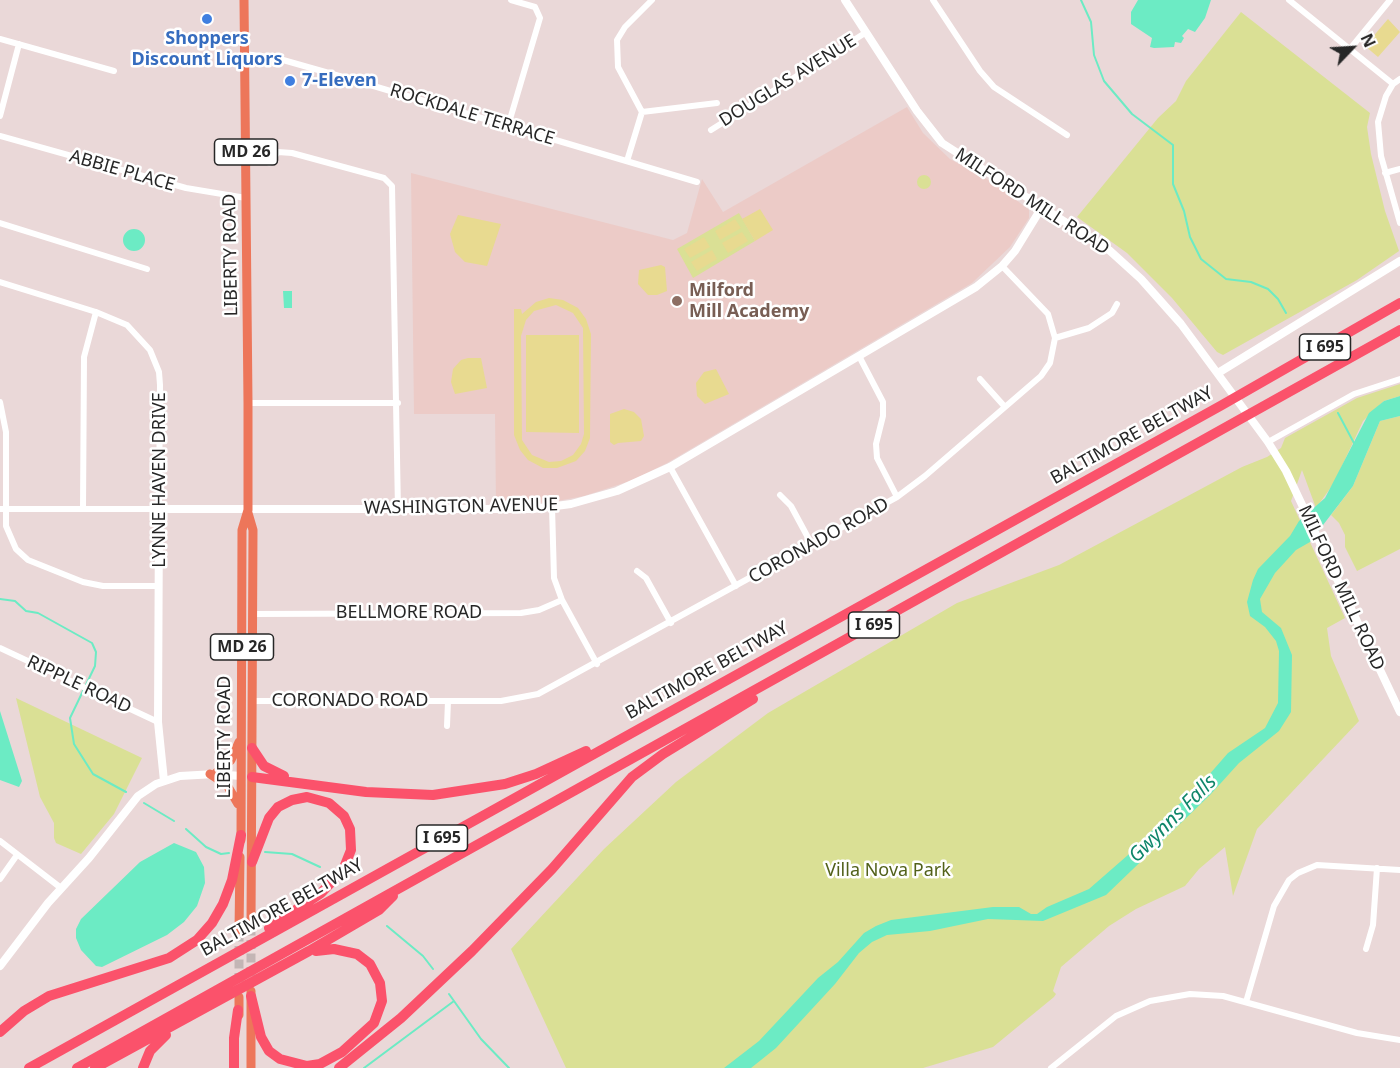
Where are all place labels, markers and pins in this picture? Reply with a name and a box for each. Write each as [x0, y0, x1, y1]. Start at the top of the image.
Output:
marker: Shoppers Discount Liquors [200, 12, 214, 26]
place label: Shoppers Discount Liquors [132, 28, 282, 70]
place label: 7-Eleven [302, 70, 377, 92]
marker: 7-Eleven [283, 74, 297, 88]
place label: Milford Mill Academy [689, 280, 809, 322]
marker: Milford Mill Academy [670, 294, 684, 308]

